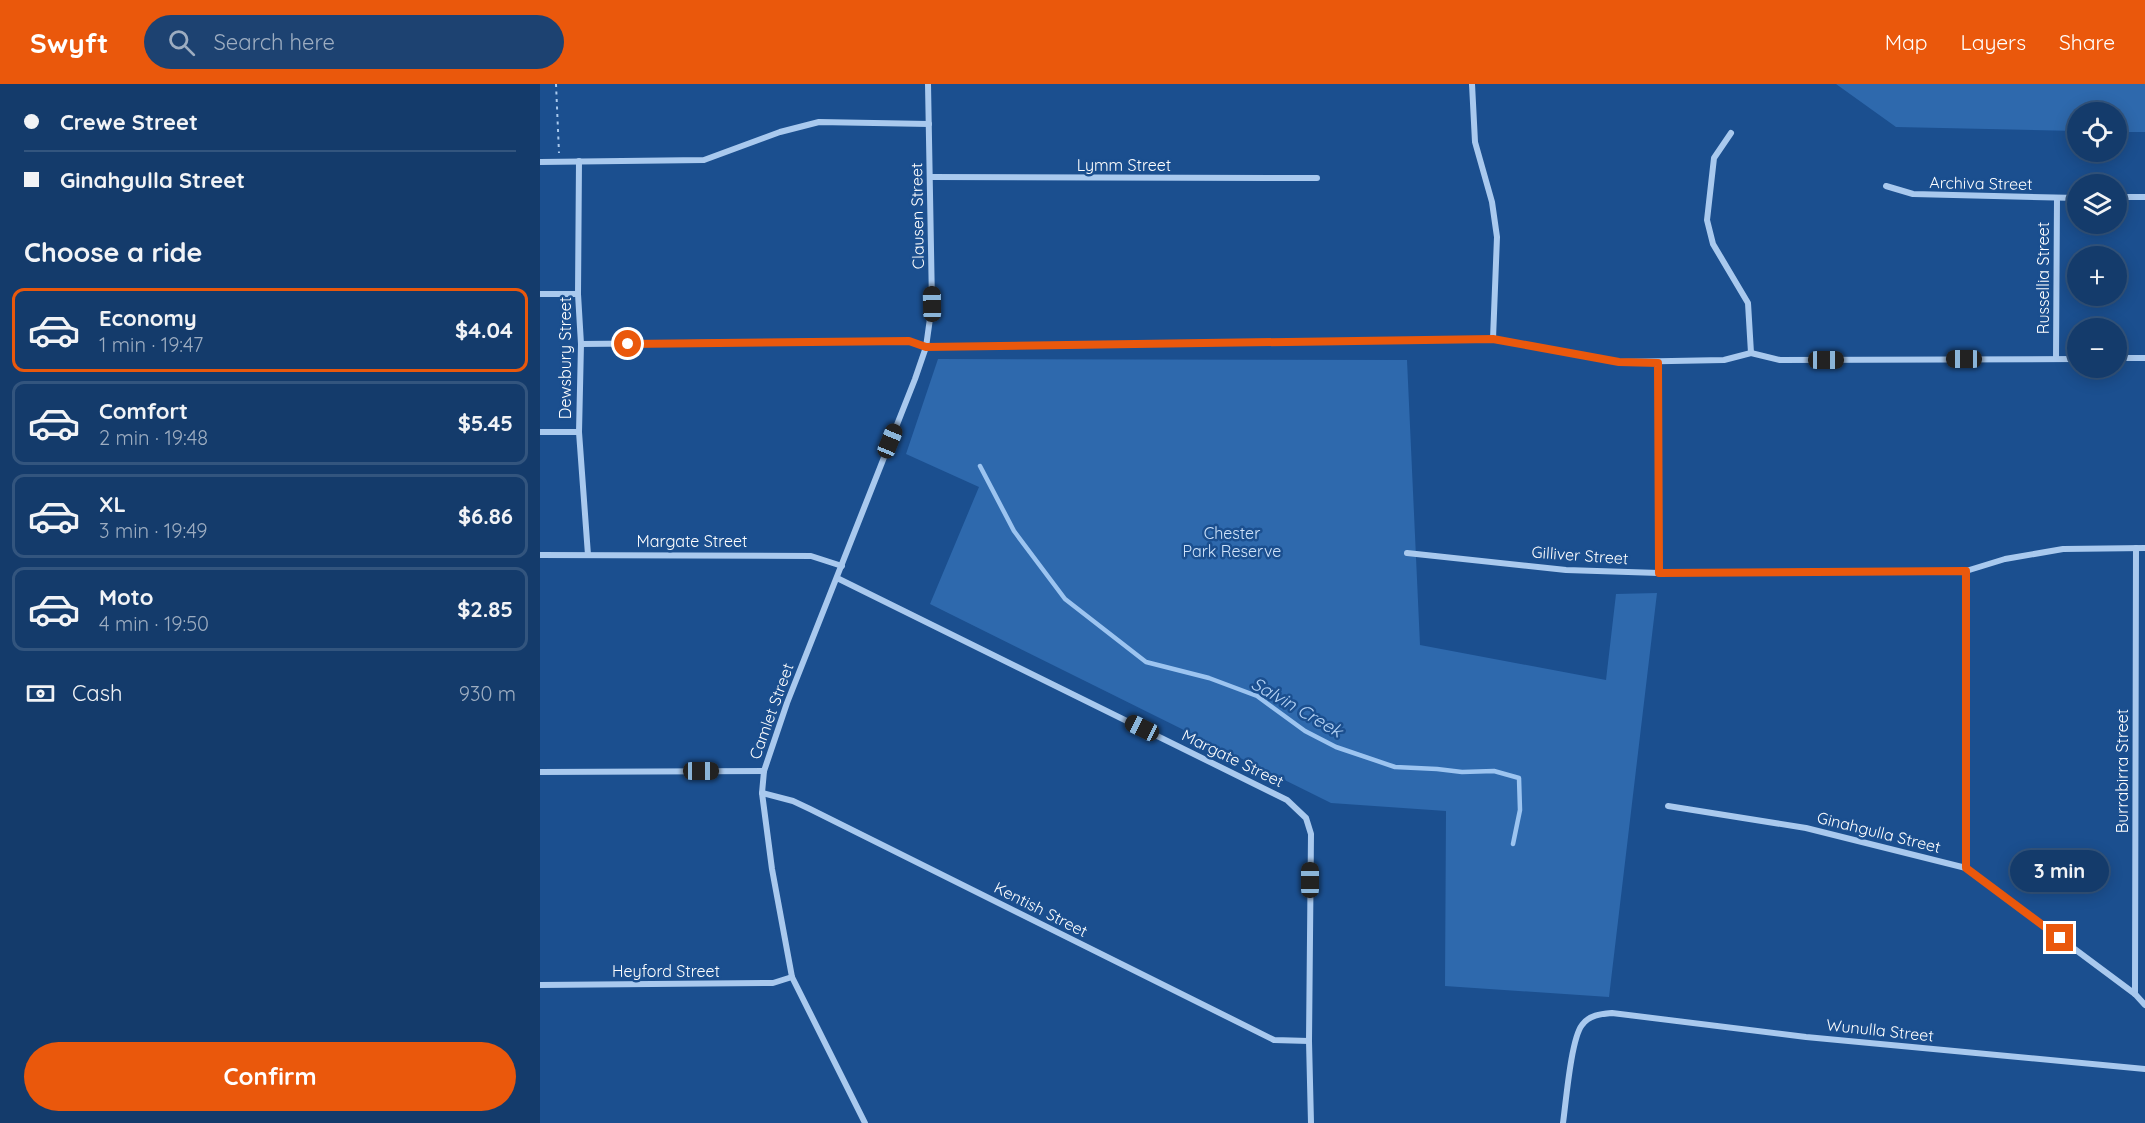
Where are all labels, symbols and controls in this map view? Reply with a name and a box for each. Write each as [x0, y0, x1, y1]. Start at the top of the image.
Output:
search box [144, 15, 564, 69]
text: Swyft [30, 25, 108, 60]
icon: search [165, 26, 198, 59]
text: Search here [213, 28, 335, 56]
text: Map [1885, 29, 1928, 55]
text: Layers [1961, 29, 2026, 55]
text: Share [2059, 29, 2115, 55]
map controls [2067, 102, 2127, 378]
button: locate [2067, 102, 2127, 162]
text: Crewe Street [60, 108, 198, 136]
street label: Lymm Street [1077, 155, 1171, 175]
street label: Clausen Street [906, 163, 928, 269]
text: Ginahgulla Street [60, 166, 245, 194]
street label: Archiva Street [1929, 172, 2033, 194]
button: layers [2067, 174, 2127, 234]
street label: Russellia Street [2033, 222, 2053, 334]
text: Choose a ride [24, 235, 202, 269]
button: + [2067, 246, 2127, 306]
car [923, 286, 941, 322]
street label: Dewsbury Street [555, 297, 575, 419]
icon: car [27, 303, 81, 357]
text: Economy [99, 304, 197, 332]
text: $4.04 [455, 316, 513, 344]
button: − [2067, 318, 2127, 378]
route start [614, 330, 641, 357]
text: 1 min · 19:47 [99, 332, 203, 357]
car [1946, 350, 1982, 368]
car [1808, 351, 1844, 369]
icon: car [27, 396, 81, 450]
text: Comfort [99, 397, 188, 425]
text: $5.45 [458, 409, 513, 437]
car [875, 421, 905, 461]
text: 2 min · 19:48 [99, 425, 208, 450]
icon: car [27, 489, 81, 543]
text: XL [99, 490, 126, 518]
text: $6.86 [458, 502, 513, 530]
text: 3 min · 19:49 [99, 518, 207, 543]
park label: Chester Park Reserve [1183, 523, 1281, 561]
street label: Margate Street [637, 531, 747, 551]
street label: Gilliver Street [1531, 542, 1629, 568]
icon: car [27, 582, 81, 636]
text: Moto [99, 583, 153, 611]
text: $2.85 [457, 595, 513, 623]
text: 4 min · 19:50 [99, 611, 209, 636]
street label: Camlet Street [744, 660, 798, 762]
water label: Salvin Creek [1247, 672, 1348, 743]
icon: cash [24, 677, 57, 710]
text: Cash [72, 679, 123, 707]
text: 930 m [459, 681, 516, 706]
street label: Burrabirra Street [2112, 709, 2132, 833]
car [1122, 712, 1162, 744]
street label: Margate Street [1179, 725, 1287, 791]
car [683, 762, 719, 780]
street label: Ginahgulla Street [1815, 807, 1943, 857]
callout: 3 min [2010, 851, 2110, 893]
text: 3 min [2034, 858, 2085, 883]
car [1301, 862, 1319, 898]
street label: Kentish Street [991, 877, 1091, 941]
route end [2046, 924, 2073, 951]
street label: Heyford Street [612, 961, 720, 981]
street label: Wunulla Street [1825, 1014, 1935, 1046]
button: Confirm [24, 1042, 516, 1111]

